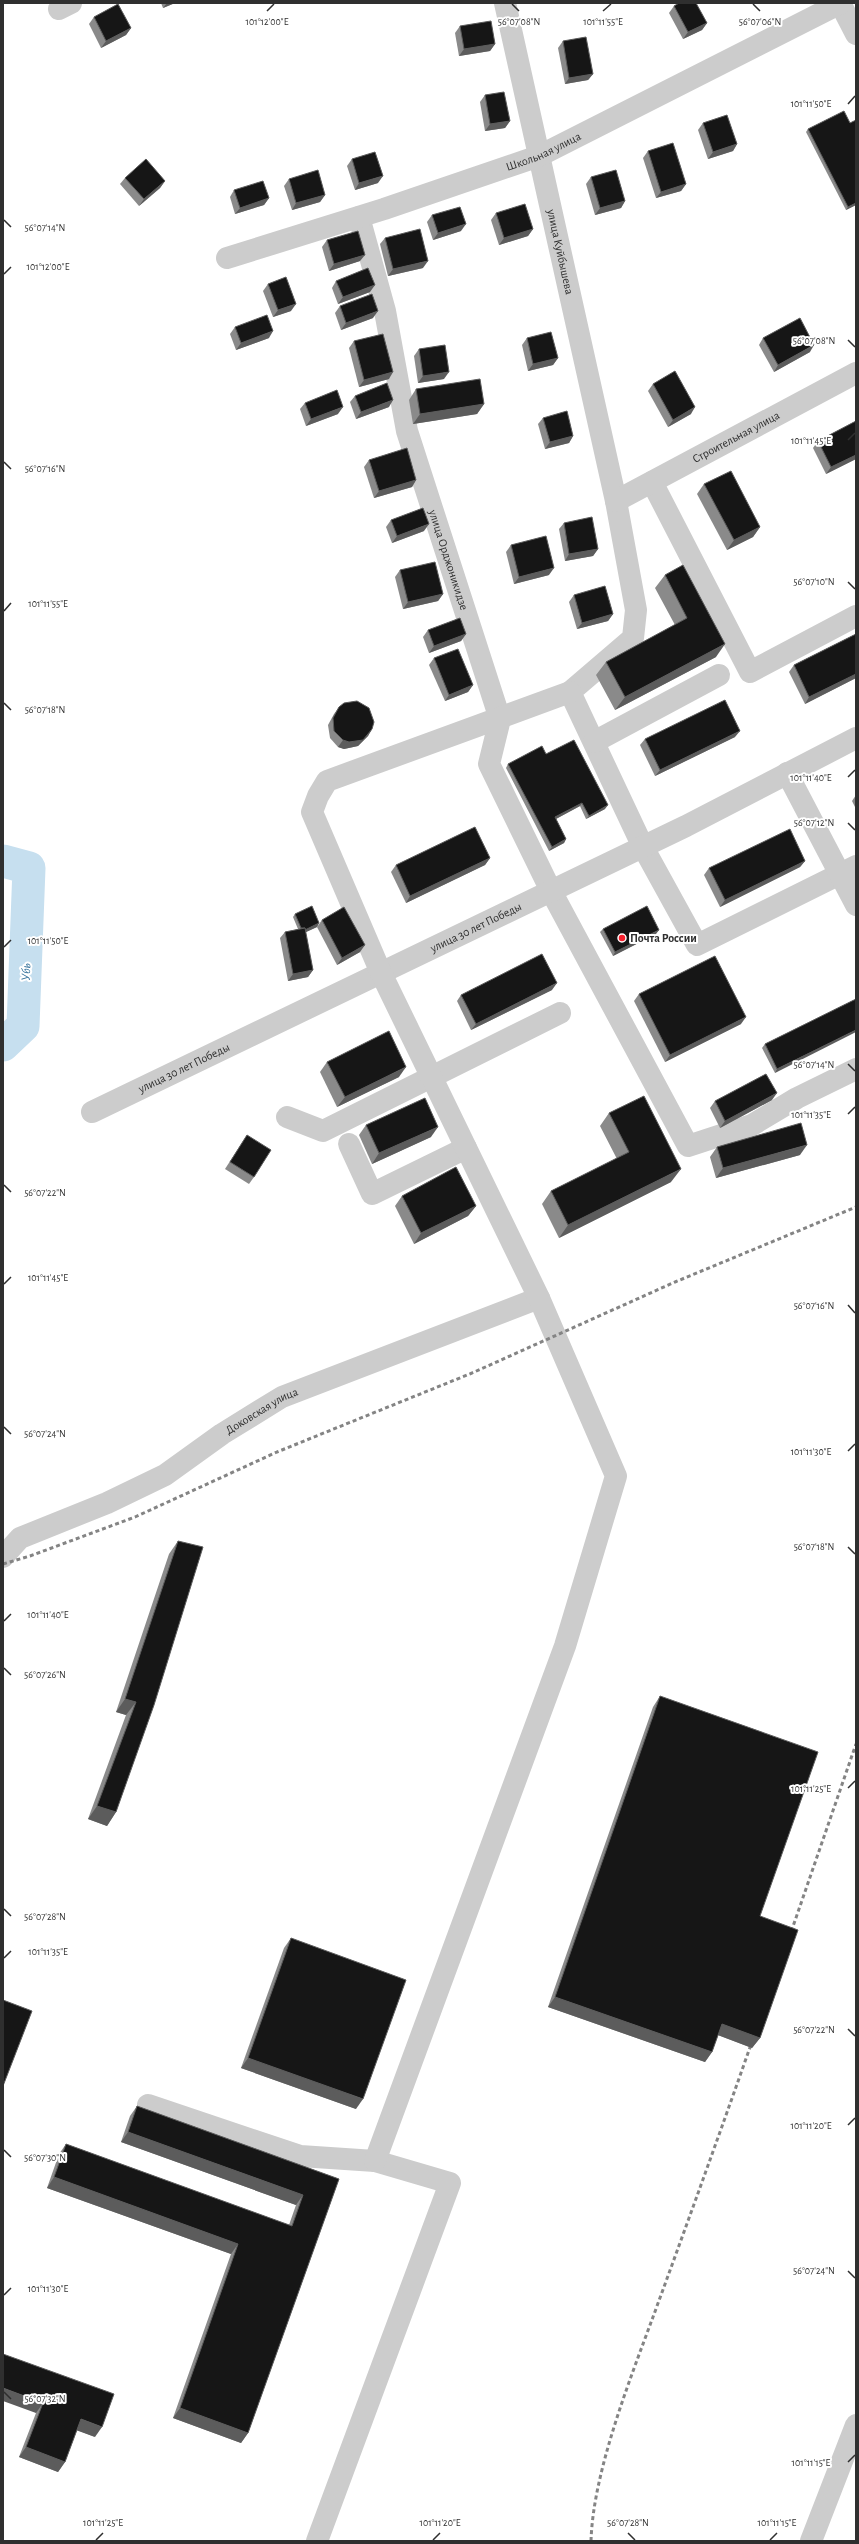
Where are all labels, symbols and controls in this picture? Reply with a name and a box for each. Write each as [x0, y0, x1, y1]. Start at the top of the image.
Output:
text: 101°12'00"E [246, 17, 289, 27]
text: 56°07'08"N [498, 17, 540, 27]
text: 101°11'55"E [583, 17, 623, 27]
text: 56°07'06"N [739, 17, 781, 27]
text: 101°11'50"E [791, 99, 832, 109]
street label: Школьная улица [504, 130, 583, 173]
street label: улица Куйбышева [544, 207, 576, 296]
text: 56°07'14"N [25, 223, 65, 233]
text: 101°12'00"E [27, 262, 70, 272]
text: 56°07'08"N [793, 336, 835, 346]
street label: Строительная улица [690, 409, 782, 465]
text: 101°11'45"E [791, 436, 831, 446]
text: 56°07'16"N [25, 464, 65, 474]
street label: улица Орджоникидзе [426, 507, 470, 612]
text: 56°07'10"N [793, 577, 835, 587]
text: 101°11'55"E [28, 599, 68, 609]
text: 56°07'18"N [25, 705, 65, 715]
text: 101°11'40"E [790, 773, 832, 783]
text: 56°07'12"N [794, 818, 834, 828]
street label: улица 30 лет Победы [427, 900, 523, 956]
place label: Почта России [630, 932, 697, 944]
marker: Почта России [617, 933, 627, 943]
text: 101°11'50"E [28, 936, 69, 946]
water label: Убь [20, 963, 33, 981]
street label: улица 30 лет Победы [135, 1041, 231, 1096]
text: 56°07'14"N [794, 1060, 834, 1070]
text: 101°11'35"E [791, 1110, 831, 1120]
text: 56°07'22"N [24, 1188, 66, 1198]
text: 101°11'45"E [28, 1273, 68, 1283]
text: 56°07'16"N [794, 1301, 834, 1311]
street label: Доковская улица [223, 1385, 300, 1436]
text: 56°07'24"N [24, 1429, 66, 1439]
text: 101°11'30"E [791, 1447, 832, 1457]
text: 56°07'18"N [794, 1542, 834, 1552]
text: 101°11'40"E [27, 1610, 69, 1620]
text: 56°07'26"N [24, 1670, 66, 1680]
text: 101°11'25"E [791, 1784, 831, 1794]
text: 56°07'28"N [24, 1912, 66, 1922]
text: 101°11'35"E [28, 1947, 68, 1957]
text: 56°07'22"N [793, 2025, 835, 2035]
text: 101°11'20"E [790, 2121, 832, 2131]
text: 56°07'30"N [24, 2153, 66, 2163]
text: 56°07'24"N [793, 2266, 835, 2276]
text: 101°11'30"E [28, 2284, 69, 2294]
text: 56°07'32"N [24, 2394, 66, 2404]
text: 101°11'15"E [792, 2458, 831, 2468]
text: 101°11'25"E [83, 2518, 123, 2528]
text: 101°11'20"E [419, 2518, 461, 2528]
text: 56°07'28"N [607, 2518, 649, 2528]
text: 101°11'15"E [758, 2518, 797, 2528]

